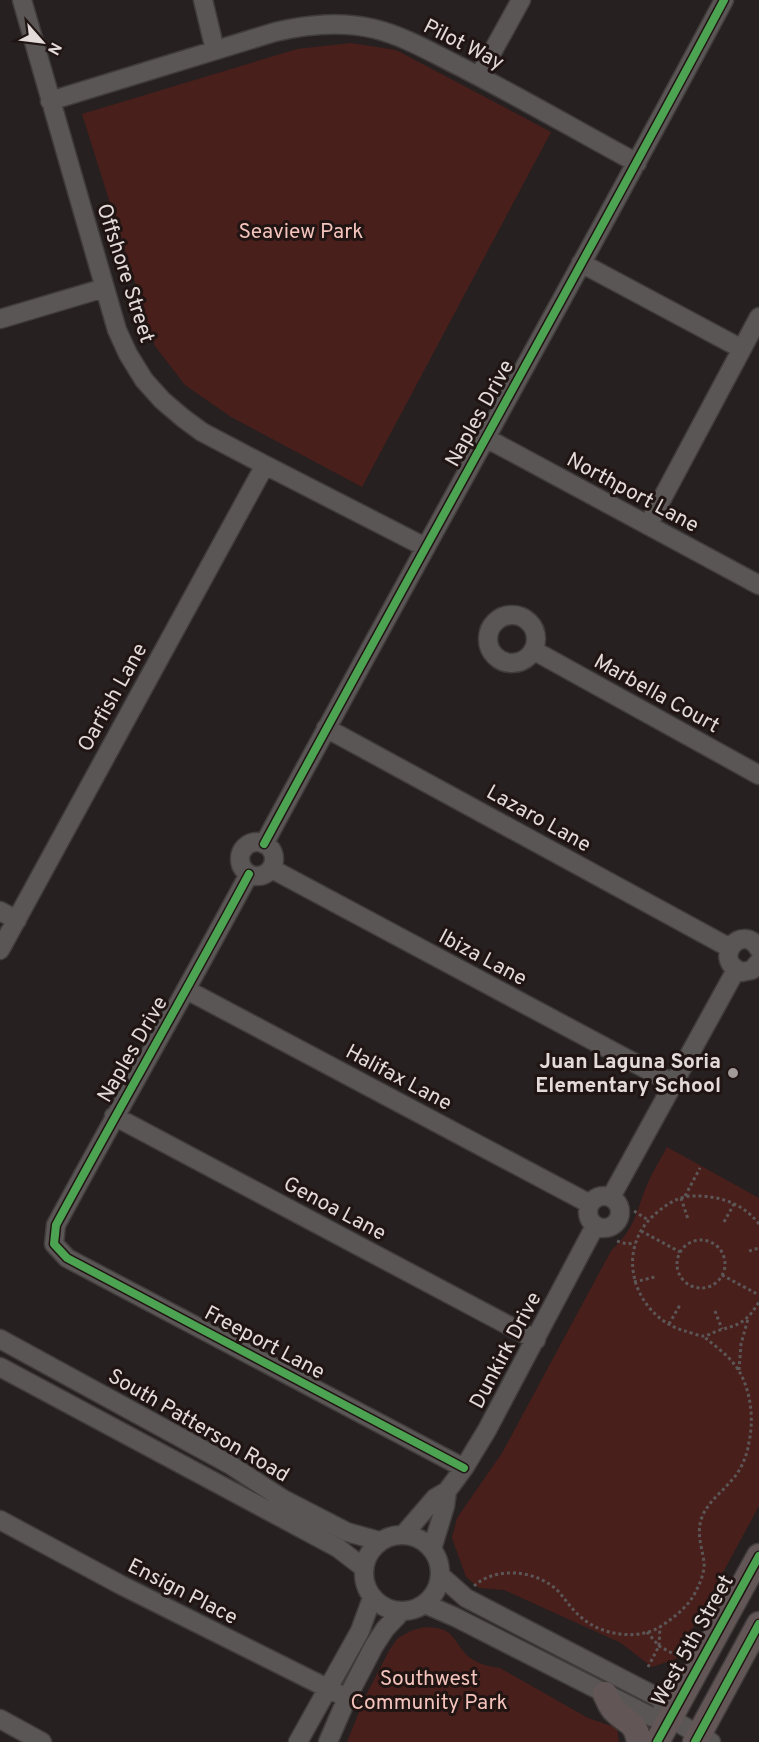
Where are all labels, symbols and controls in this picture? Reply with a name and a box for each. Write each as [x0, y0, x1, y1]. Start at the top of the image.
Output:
north arrow [12, 12, 72, 72]
street label: Pilot Way [418, 13, 508, 77]
text: N [42, 38, 65, 58]
street label: Offshore Street [89, 200, 160, 346]
park label: Seaview Park [239, 219, 363, 246]
street label: Naples Drive [440, 355, 521, 472]
street label: Northport Lane [561, 447, 703, 540]
street label: Oarfish Lane [72, 639, 154, 757]
street label: Marbella Court [589, 649, 724, 740]
street label: Lazaro Lane [481, 780, 595, 859]
street label: Ibiza Lane [434, 924, 531, 993]
street label: Naples Drive [92, 992, 175, 1108]
street label: Halifax Lane [341, 1039, 456, 1118]
place label: Juan Laguna Soria Elementary School [535, 1049, 721, 1100]
marker: Juan Laguna Soria Elementary School [726, 1066, 740, 1080]
street label: Genoa Lane [278, 1171, 390, 1248]
street label: Dunkirk Drive [464, 1288, 548, 1414]
street label: Freeport Lane [199, 1300, 329, 1386]
street label: South Patterson Road [103, 1363, 294, 1489]
street label: Ensign Place [123, 1553, 242, 1632]
street label: West 5th Street [646, 1570, 740, 1711]
park label: Southwest Community Park [350, 1666, 508, 1717]

